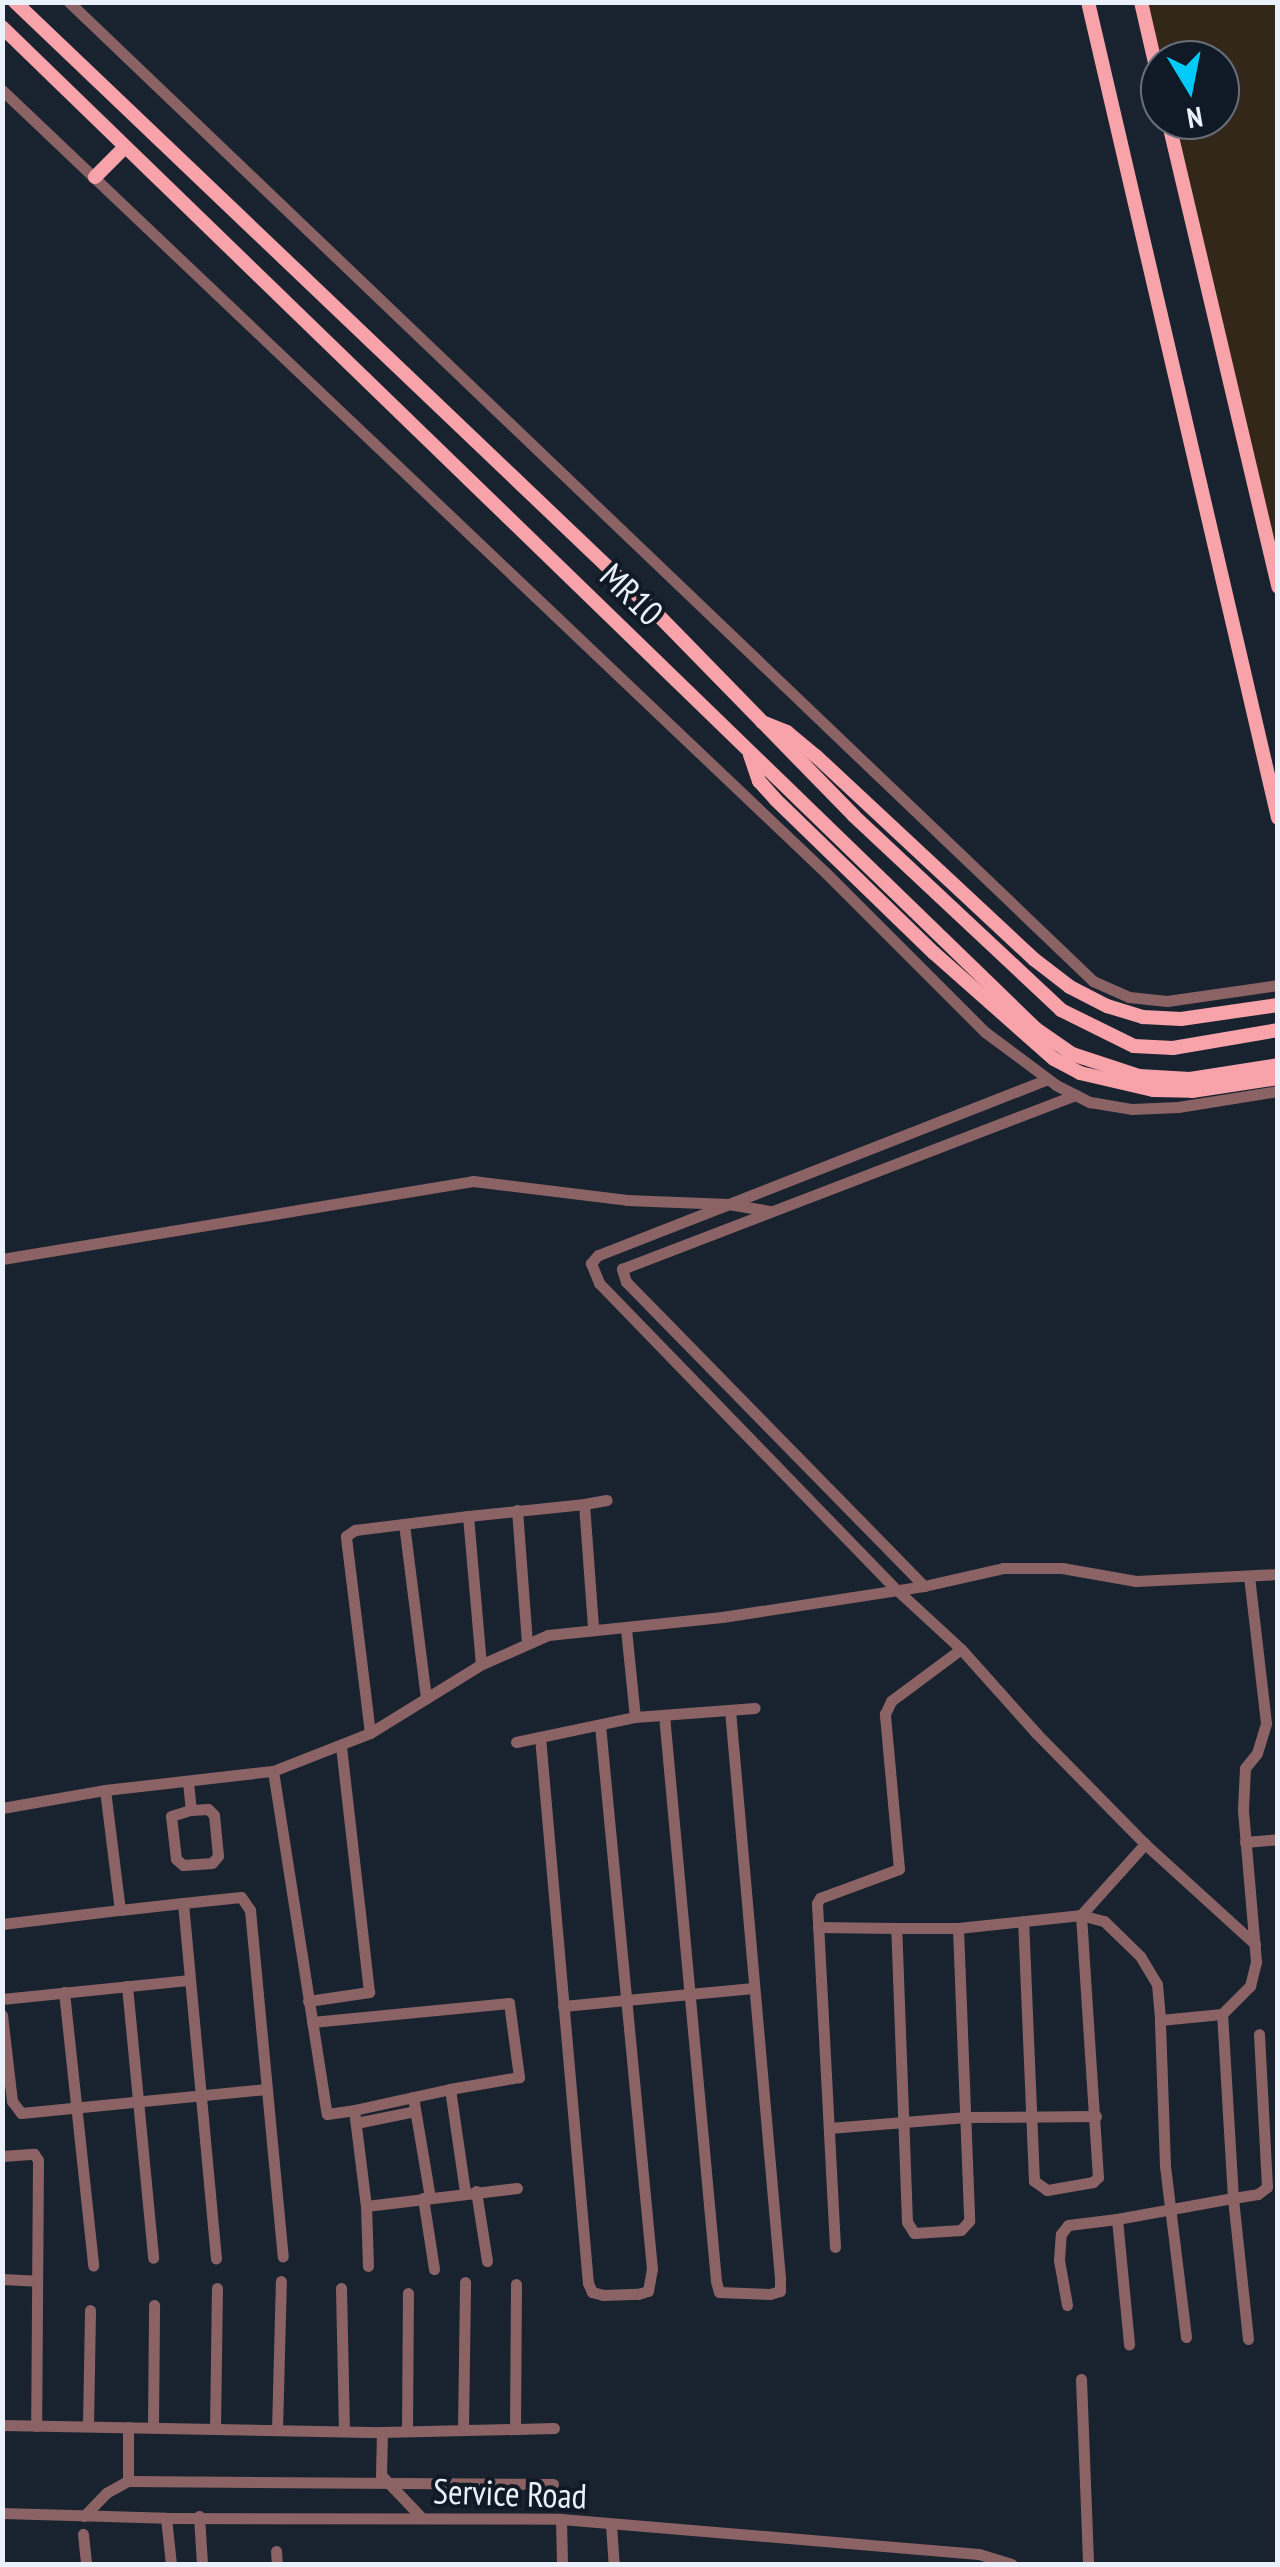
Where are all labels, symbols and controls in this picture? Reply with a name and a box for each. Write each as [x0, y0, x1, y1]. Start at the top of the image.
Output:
north arrow [1140, 40, 1240, 140]
text: N [1184, 99, 1206, 138]
street label: MR10 [592, 554, 672, 634]
street label: Service Road [432, 2469, 588, 2517]

